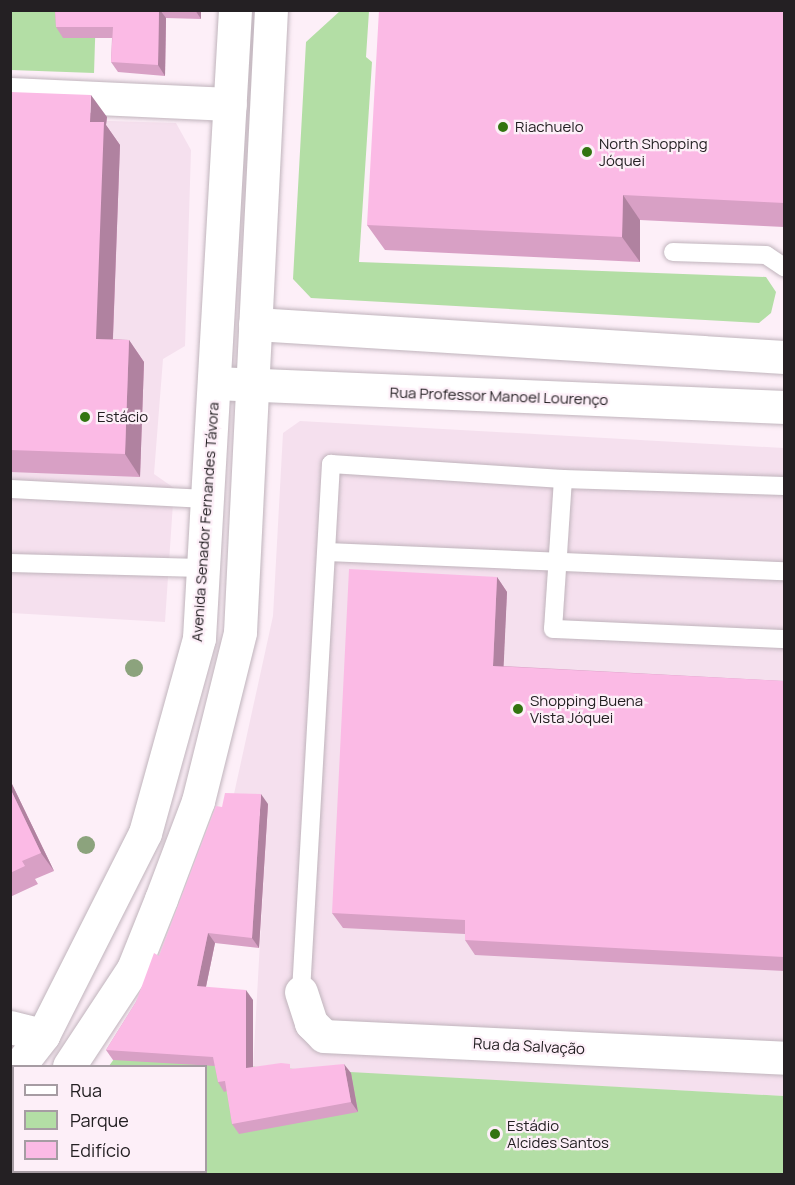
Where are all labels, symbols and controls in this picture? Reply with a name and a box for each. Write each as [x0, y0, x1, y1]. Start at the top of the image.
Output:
place label: Riachuelo [515, 118, 584, 136]
marker: Riachuelo [496, 120, 510, 134]
place label: North Shopping Jóquei [599, 134, 708, 169]
marker: North Shopping Jóquei [580, 145, 594, 159]
street label: Rua Professor Manoel Lourenço [389, 383, 609, 409]
street label: Avenida Senador Fernandes Távora [188, 402, 222, 642]
place label: Estácio [97, 408, 148, 426]
marker: Estácio [78, 410, 92, 424]
place label: Shopping Buena Vista Jóquei [530, 691, 643, 726]
marker: Shopping Buena Vista Jóquei [511, 702, 525, 716]
street label: Rua da Salvação [473, 1034, 585, 1058]
legend [12, 1065, 207, 1173]
text: Rua [70, 1078, 102, 1102]
text: Parque [70, 1108, 129, 1132]
place label: Estádio Alcides Santos [507, 1116, 609, 1151]
marker: Estádio Alcides Santos [488, 1127, 502, 1141]
text: Edifício [70, 1138, 131, 1162]

